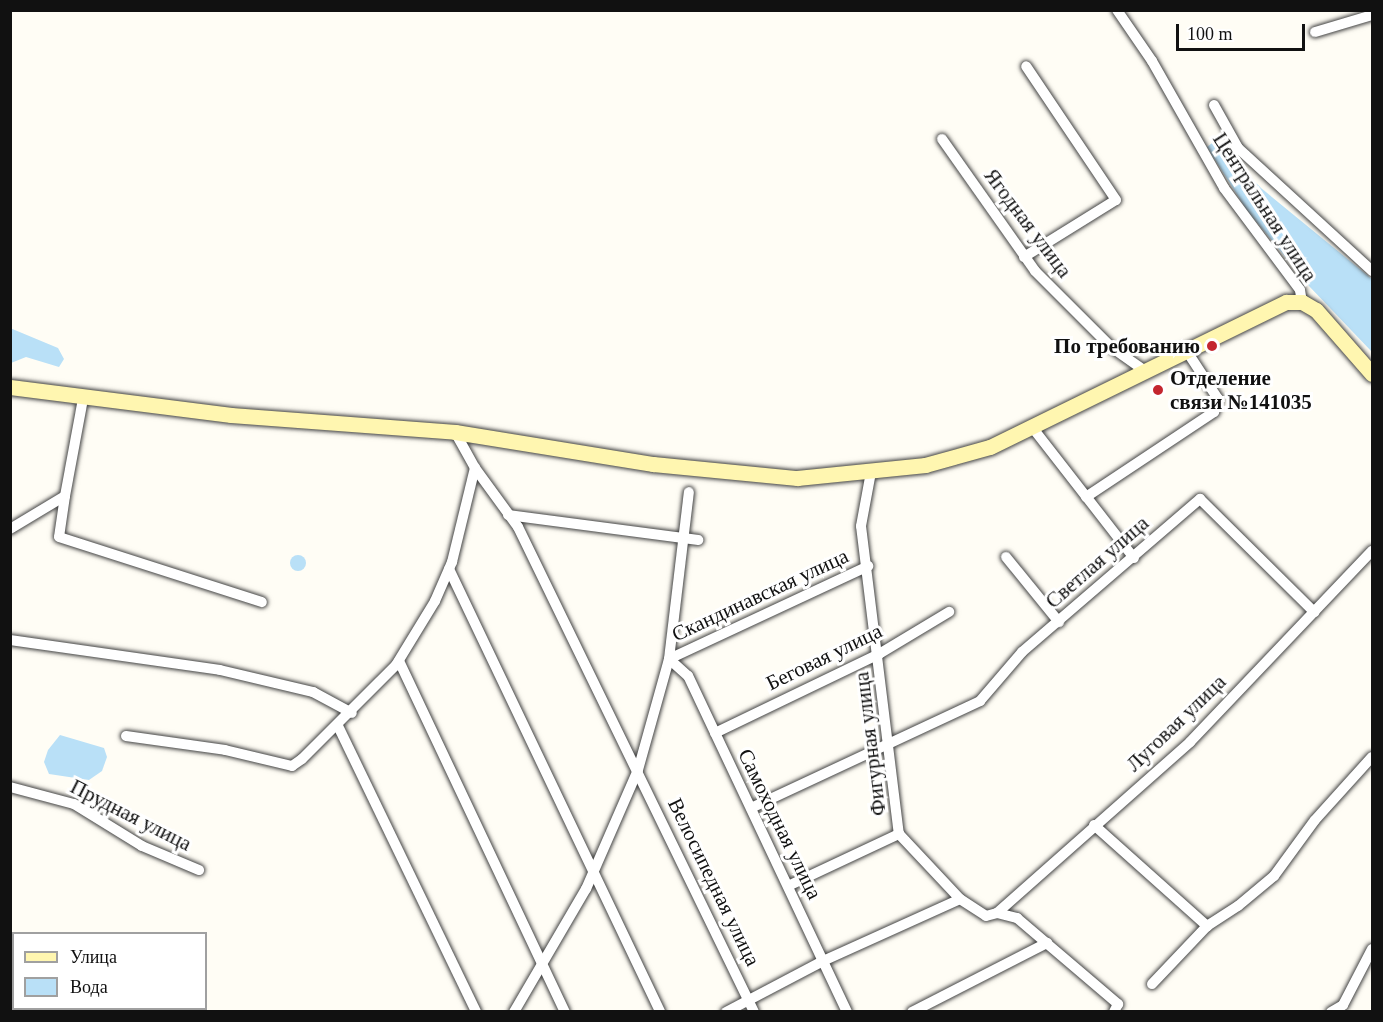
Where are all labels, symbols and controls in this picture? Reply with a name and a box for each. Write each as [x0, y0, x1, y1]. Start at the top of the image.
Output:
scale bar [1179, 12, 1308, 50]
text: 100 m [1187, 24, 1233, 44]
street label: Центральная улица [1207, 128, 1323, 286]
street label: Ягодная улица [979, 164, 1077, 282]
place label: По требованию [1054, 333, 1200, 359]
marker: По требованию [1205, 339, 1219, 353]
place label: Отделение связи №141035 [1170, 365, 1312, 415]
marker: Отделение связи №141035 [1151, 383, 1165, 397]
street label: Светлая улица [1040, 510, 1154, 614]
street label: Скандинавская улица [668, 543, 852, 647]
street label: Беговая улица [762, 618, 886, 696]
street label: Луговая улица [1121, 669, 1231, 777]
street label: Фигурная улица [849, 671, 891, 817]
street label: Самоходная улица [733, 745, 827, 903]
street label: Прудная улица [66, 774, 196, 856]
street label: Велосипедная улица [662, 794, 766, 970]
legend [12, 932, 207, 1010]
text: Улица [70, 947, 117, 967]
text: Вода [70, 977, 108, 997]

